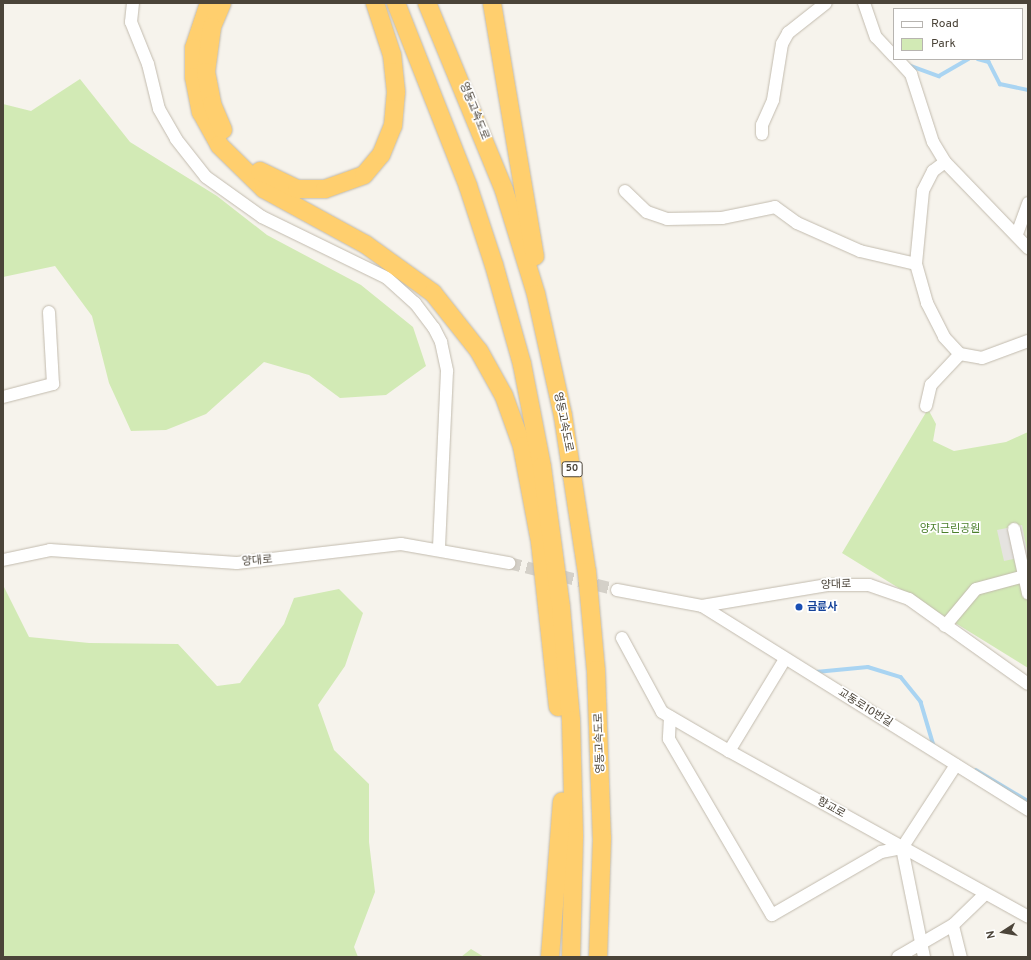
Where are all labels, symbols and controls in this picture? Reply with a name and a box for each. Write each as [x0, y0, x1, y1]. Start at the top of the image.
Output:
legend [893, 8, 1023, 60]
text: Road [931, 16, 959, 32]
text: Park [931, 36, 956, 52]
street label: 영동고속도로 [457, 80, 491, 142]
street label: 영동고속도로 [551, 391, 575, 453]
road number: 50 [561, 461, 583, 477]
park label: 양지근린공원 [920, 522, 980, 536]
street label: 양대로 [241, 553, 273, 569]
street label: 양대로 [821, 578, 851, 592]
place label: 금륜사 [807, 600, 837, 614]
marker: 금륜사 [794, 602, 804, 612]
street label: 교동로10번길 [835, 686, 895, 730]
street label: 영동고속도로 [592, 712, 608, 774]
street label: 향교로 [815, 795, 847, 821]
north arrow [983, 912, 1023, 952]
text: N [984, 929, 999, 940]

